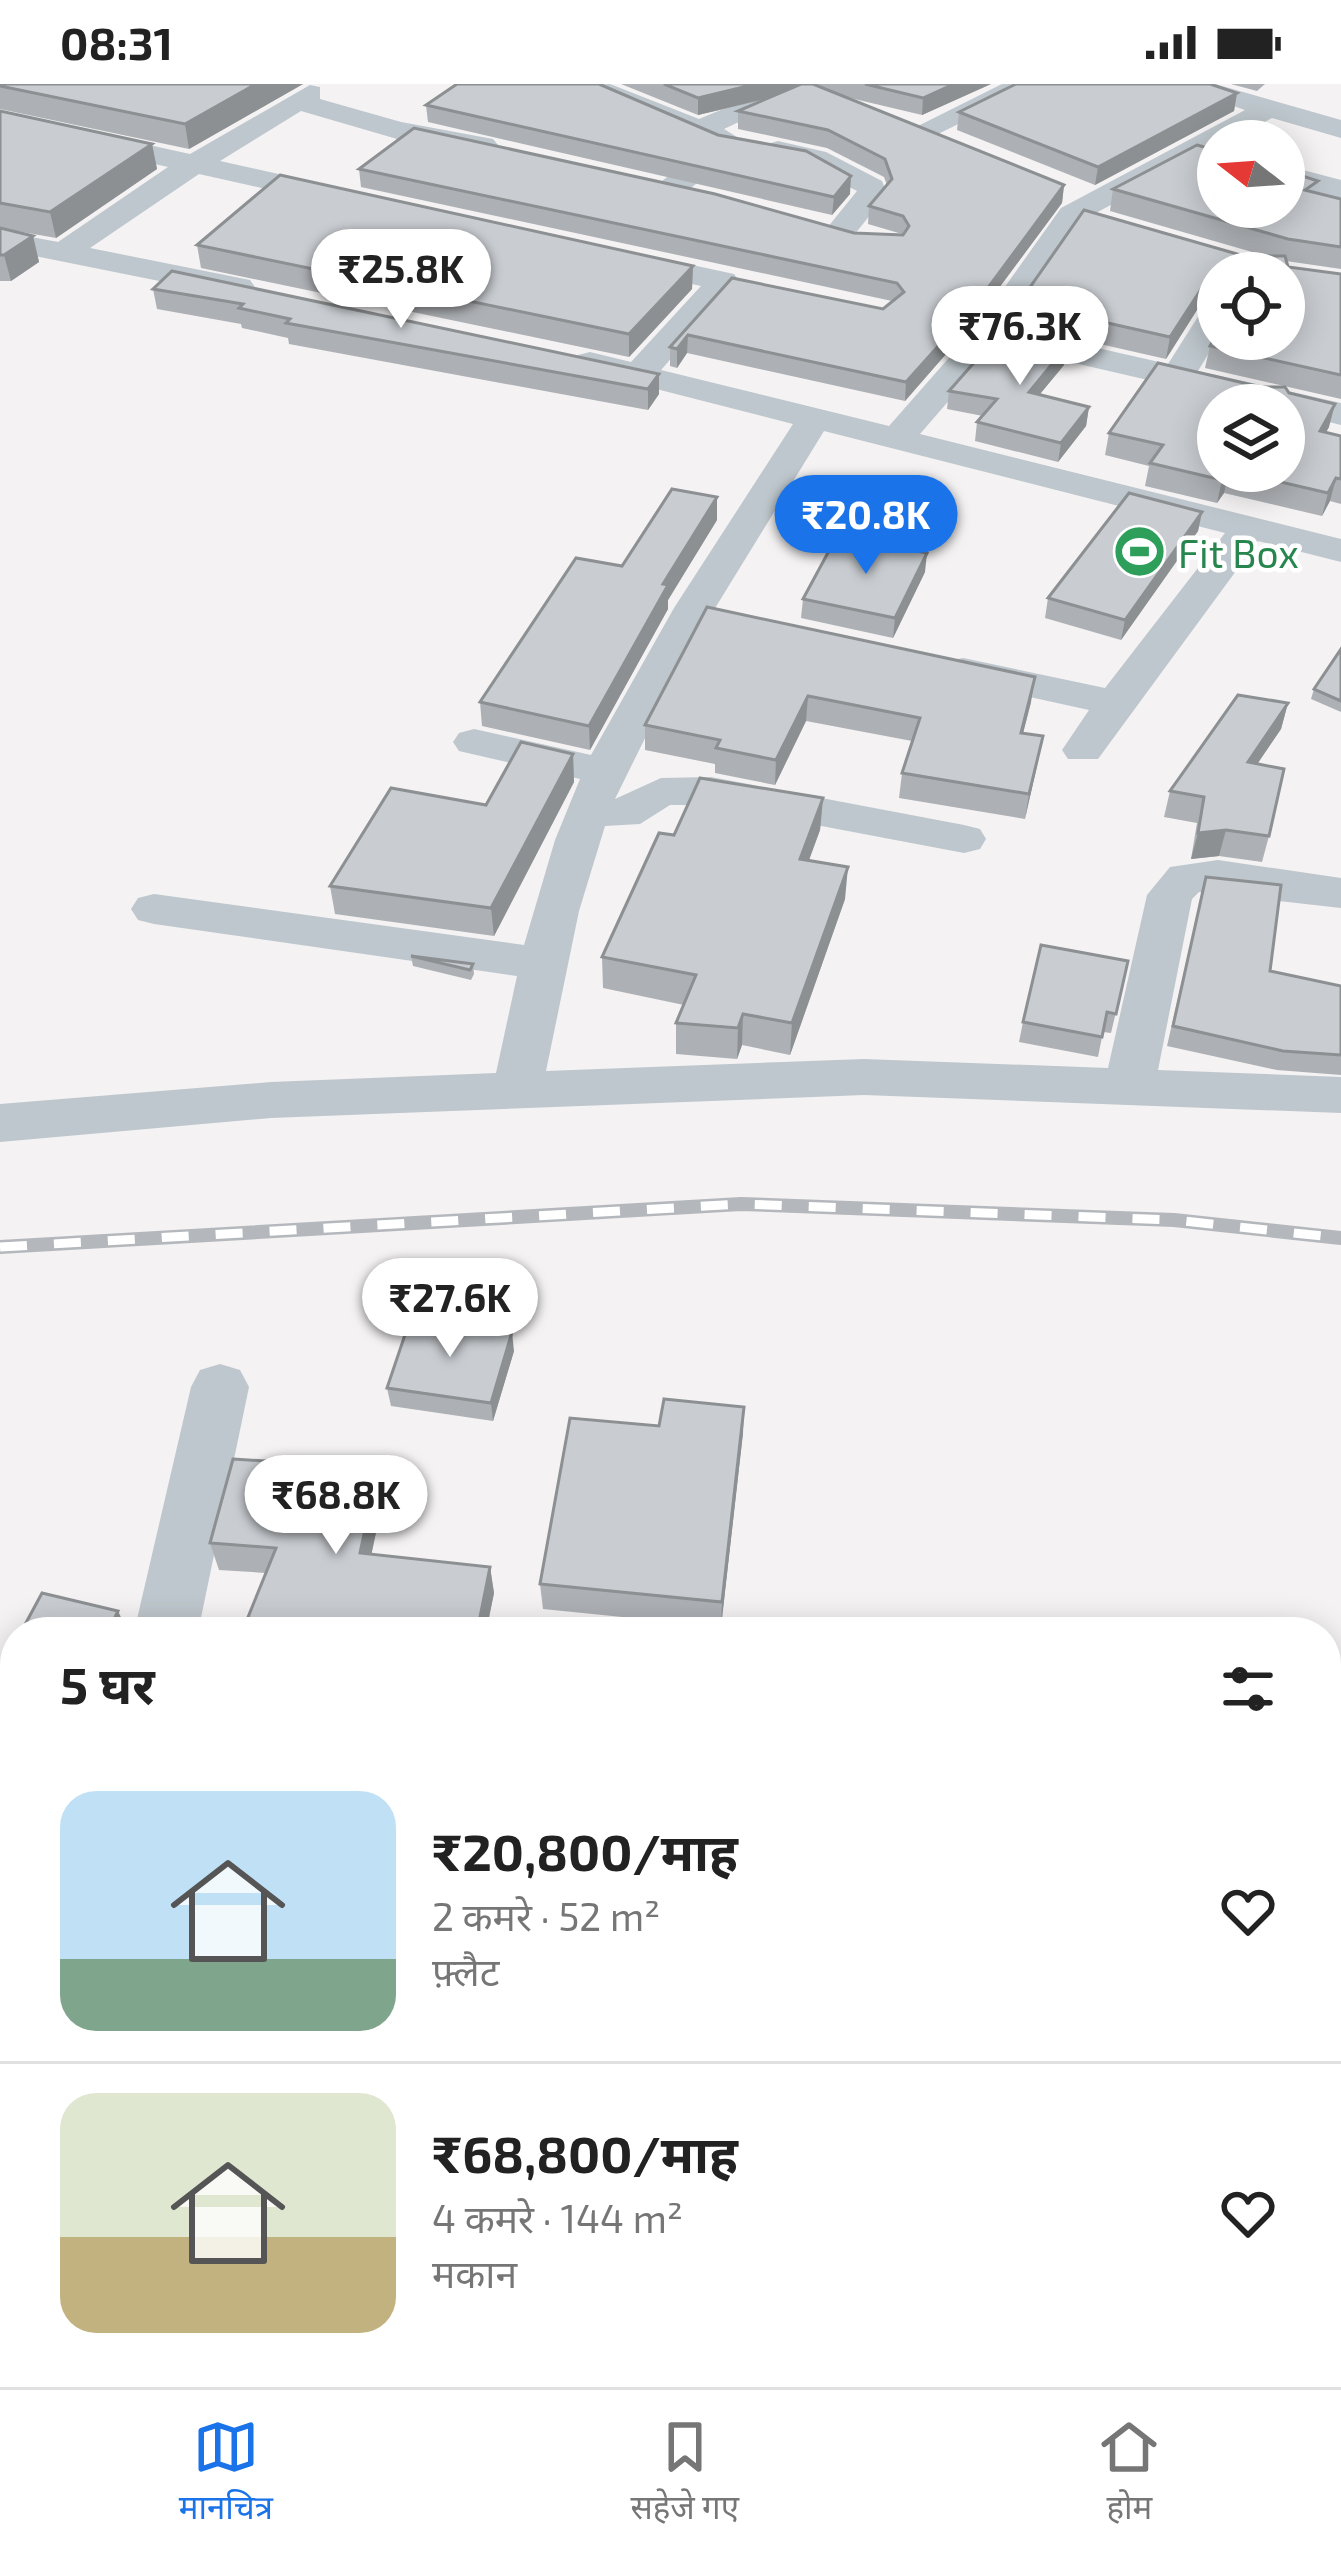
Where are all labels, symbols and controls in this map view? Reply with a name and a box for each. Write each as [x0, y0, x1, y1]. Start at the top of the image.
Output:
text: 08:31 [60, 15, 173, 69]
north arrow [1197, 120, 1305, 228]
map controls [1197, 120, 1305, 492]
pin: ₹25.8K [303, 229, 499, 331]
text: ₹25.8K [338, 244, 464, 291]
button: locate [1197, 252, 1305, 360]
pin: ₹76.3K [922, 286, 1118, 388]
text: ₹76.3K [958, 301, 1082, 348]
button: layers [1197, 384, 1305, 492]
pin: ₹20.8K [768, 475, 964, 577]
text: ₹20.8K [802, 490, 930, 537]
sports icon: Fit Box [1111, 524, 1167, 580]
place label: Fit Box [1178, 529, 1299, 576]
pin: ₹27.6K [352, 1258, 548, 1360]
text: ₹27.6K [389, 1273, 511, 1320]
pin: ₹68.8K [238, 1455, 434, 1557]
text: ₹68.8K [272, 1470, 400, 1517]
text: 5 घर [60, 1653, 155, 1714]
icon: filters [1215, 1656, 1281, 1722]
text: ₹20,800/माह [432, 1820, 738, 1881]
icon: home [156, 1839, 300, 1983]
icon: heart [1215, 1878, 1281, 1944]
text: 2 कमरे · 52 m² [432, 1892, 660, 1939]
text: फ़्लैट [432, 1947, 499, 1994]
text: ₹68,800/माह [432, 2122, 738, 2183]
icon: home [156, 2141, 300, 2285]
icon: heart [1215, 2180, 1281, 2246]
text: 4 कमरे · 144 m² [432, 2194, 683, 2241]
text: मकान [432, 2249, 517, 2296]
tab: मानचित्र [179, 2414, 273, 2532]
tab: सहेजे गए [630, 2414, 739, 2532]
tab: होम [1096, 2414, 1162, 2532]

